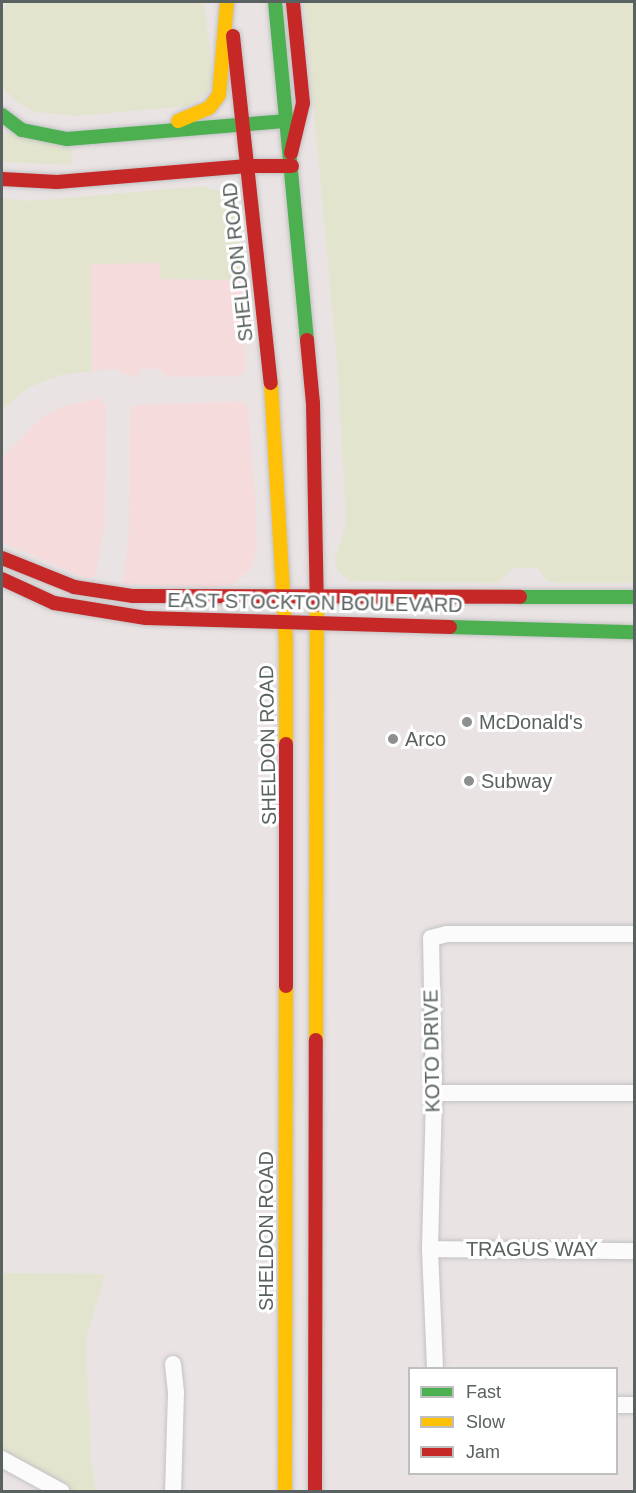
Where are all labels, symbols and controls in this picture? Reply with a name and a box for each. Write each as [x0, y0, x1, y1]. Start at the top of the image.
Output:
street label: SHELDON ROAD [218, 181, 258, 343]
street label: EAST STOCKTON BOULEVARD [167, 588, 463, 618]
street label: SHELDON ROAD [255, 665, 281, 825]
place label: McDonald's [479, 710, 583, 734]
marker: McDonald's [460, 715, 474, 729]
place label: Arco [405, 727, 446, 751]
marker: Arco [386, 732, 400, 746]
place label: Subway [481, 769, 552, 793]
marker: Subway [462, 774, 476, 788]
street label: KOTO DRIVE [419, 989, 445, 1113]
street label: SHELDON ROAD [254, 1151, 278, 1311]
street label: TRAGUS WAY [466, 1237, 598, 1261]
legend [408, 1367, 618, 1475]
text: Fast [466, 1382, 501, 1402]
text: Slow [466, 1412, 505, 1432]
text: Jam [466, 1442, 500, 1462]

